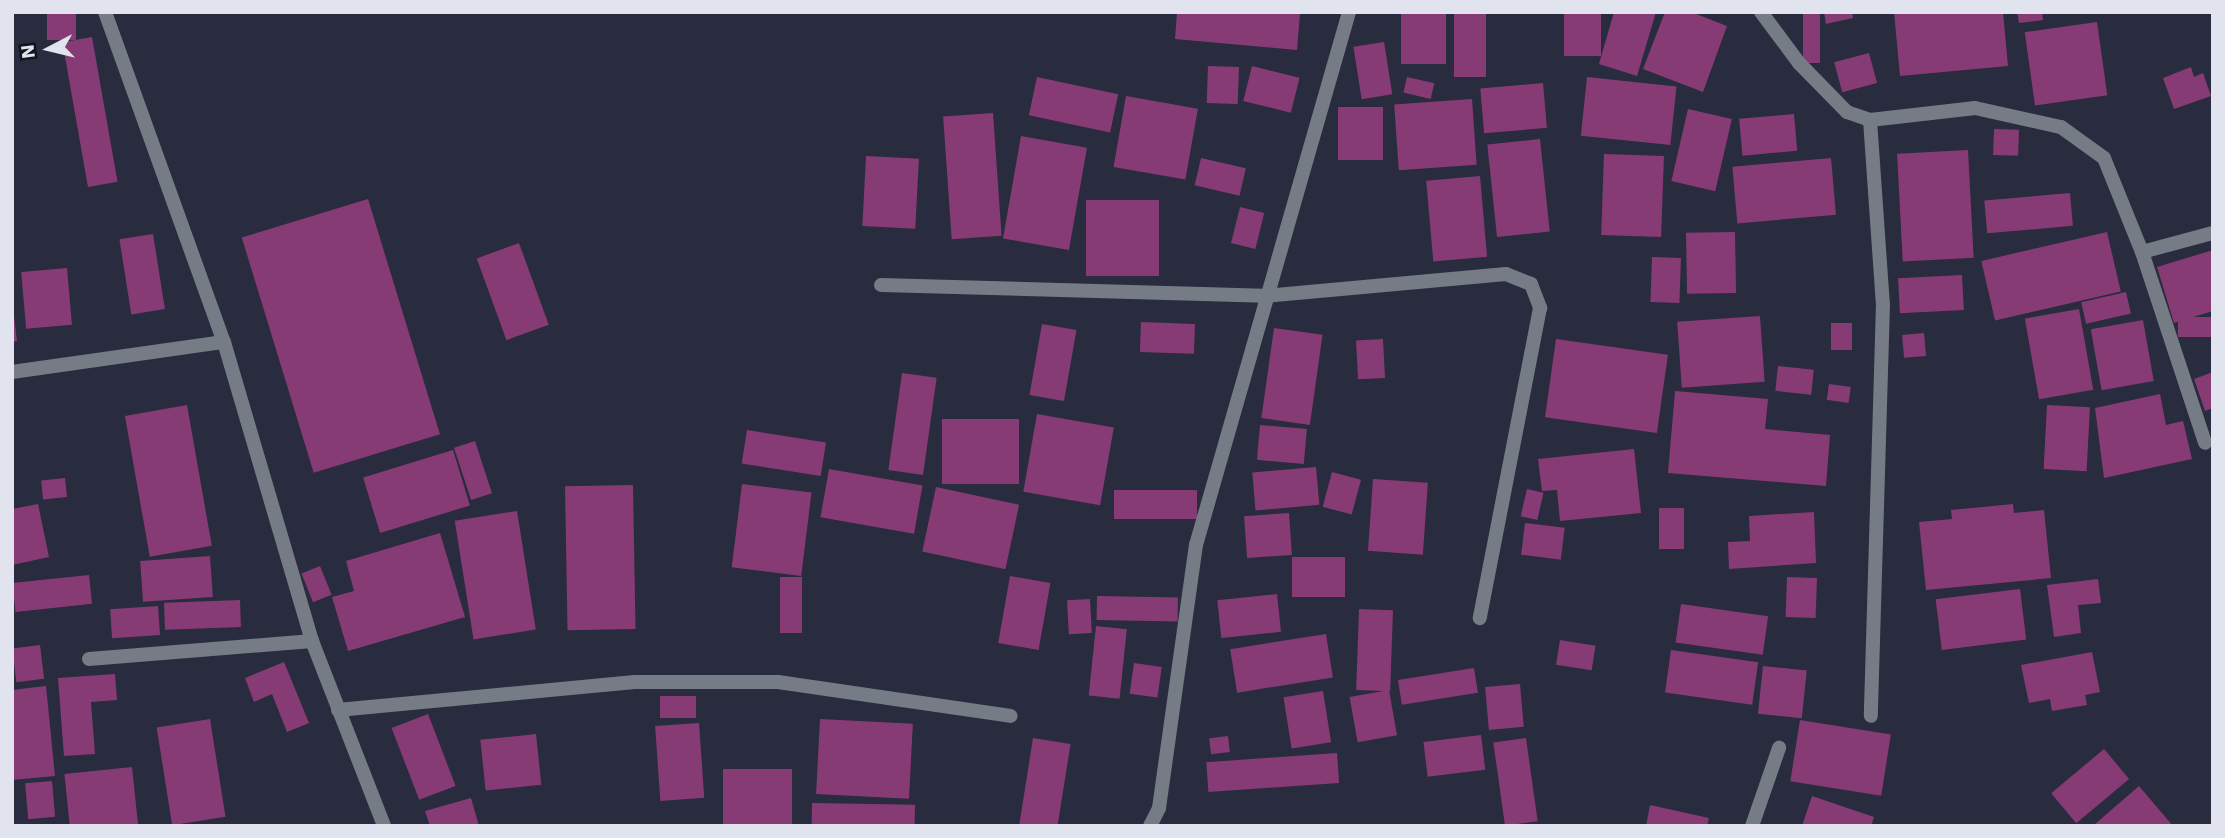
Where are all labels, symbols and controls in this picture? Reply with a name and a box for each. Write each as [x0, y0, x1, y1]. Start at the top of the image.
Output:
north arrow [14, 14, 84, 84]
text: N [15, 43, 40, 60]

